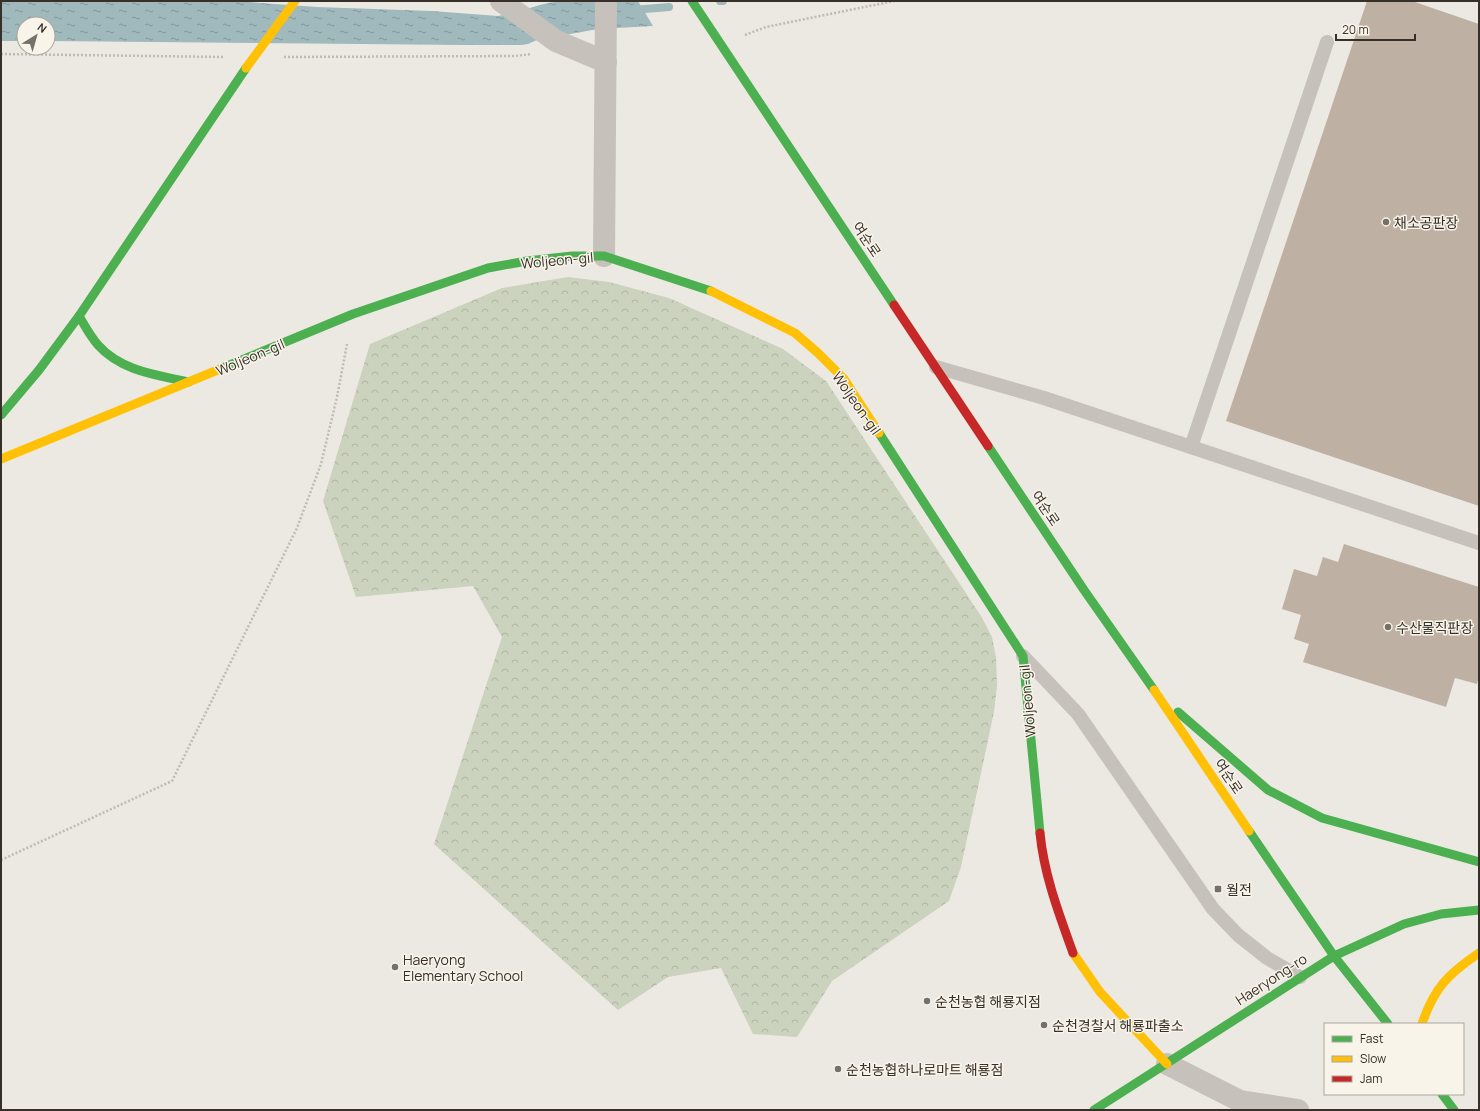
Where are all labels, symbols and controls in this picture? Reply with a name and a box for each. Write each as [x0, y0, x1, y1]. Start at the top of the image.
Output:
north arrow [16, 16, 56, 56]
scale bar [1336, 16, 1415, 42]
text: N [35, 19, 50, 36]
text: 20 m [1342, 21, 1369, 38]
place label: 채소공판장 [1394, 213, 1459, 232]
marker: 채소공판장 [1381, 217, 1391, 227]
street label: 여순로 [848, 218, 886, 260]
street label: Woljeon-gil [520, 247, 594, 273]
street label: Woljeon-gil [213, 334, 287, 380]
street label: Woljeon-gil [828, 368, 886, 438]
street label: 여순로 [1027, 487, 1065, 529]
place label: 수산물직판장 [1396, 618, 1473, 637]
marker: 수산물직판장 [1383, 622, 1393, 632]
street label: Woljeon-gil [1014, 664, 1040, 738]
street label: 여순로 [1210, 755, 1248, 797]
place label: 월전 [1226, 880, 1252, 899]
marker: 월전 [1213, 884, 1223, 894]
street label: Haeryong-ro [1232, 949, 1310, 1009]
place label: Haeryong Elementary School [403, 950, 523, 985]
marker: Haeryong Elementary School [390, 962, 400, 972]
place label: 순천농협 해룡지점 [935, 992, 1041, 1011]
marker: 순천농협 해룡지점 [922, 996, 932, 1006]
place label: 순천경찰서 해룡파출소 [1052, 1016, 1184, 1035]
marker: 순천경찰서 해룡파출소 [1039, 1020, 1049, 1030]
legend [1324, 1023, 1464, 1095]
text: Fast [1360, 1030, 1384, 1047]
text: Slow [1360, 1050, 1386, 1067]
place label: 순천농협하나로마트 해룡점 [846, 1060, 1003, 1079]
marker: 순천농협하나로마트 해룡점 [833, 1064, 843, 1074]
text: Jam [1360, 1070, 1382, 1087]

